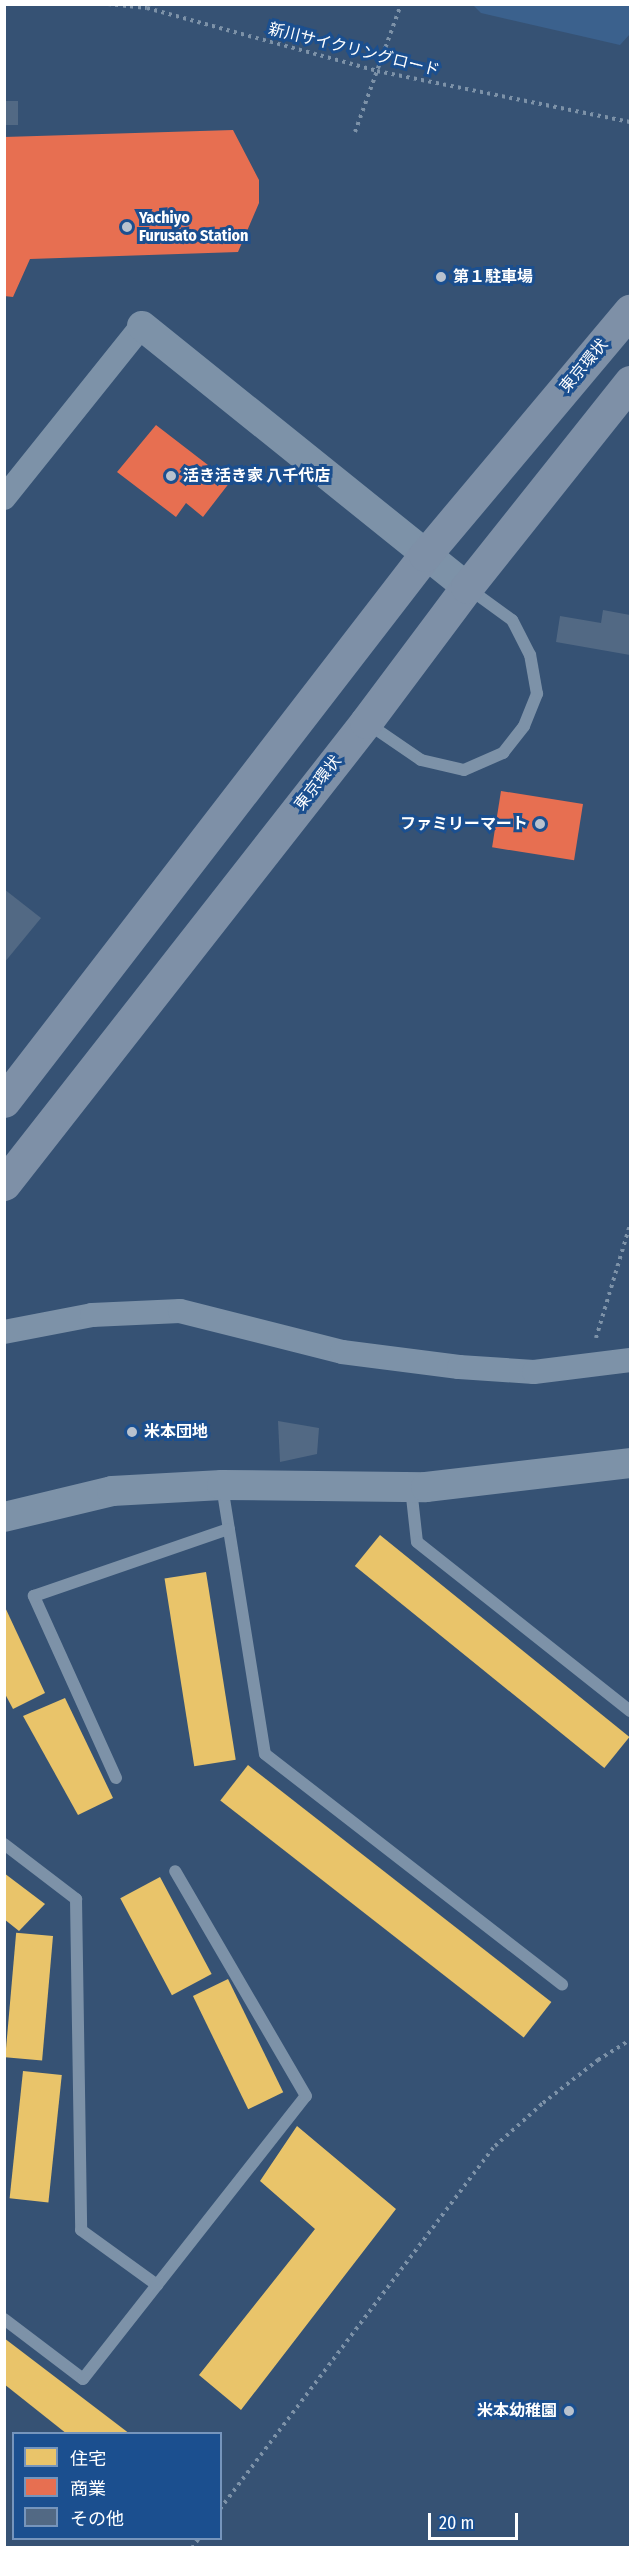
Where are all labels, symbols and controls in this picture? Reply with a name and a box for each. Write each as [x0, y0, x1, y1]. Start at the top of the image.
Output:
street label: 新川サイクリングロード [266, 19, 442, 81]
place label: Yachiyo Furusato Station [139, 208, 248, 246]
marker: Yachiyo Furusato Station [120, 220, 134, 234]
place label: 第１駐車場 [453, 267, 533, 287]
marker: 第１駐車場 [434, 270, 448, 284]
street label: 東京環状 [556, 335, 612, 397]
place label: 活き活き家 八千代店 [183, 466, 330, 486]
marker: 活き活き家 八千代店 [164, 469, 178, 483]
street label: 東京環状 [291, 752, 345, 814]
place label: ファミリーマート [400, 814, 528, 834]
marker: ファミリーマート [533, 817, 547, 831]
place label: 米本団地 [144, 1422, 208, 1442]
marker: 米本団地 [125, 1425, 139, 1439]
place label: 米本幼稚園 [477, 2401, 557, 2421]
marker: 米本幼稚園 [562, 2404, 576, 2418]
legend [12, 2432, 222, 2540]
text: 住宅 [70, 2448, 106, 2470]
text: 商業 [70, 2478, 106, 2500]
scale bar [431, 2501, 521, 2539]
text: その他 [70, 2508, 124, 2530]
text: 20 m [439, 2512, 474, 2534]

